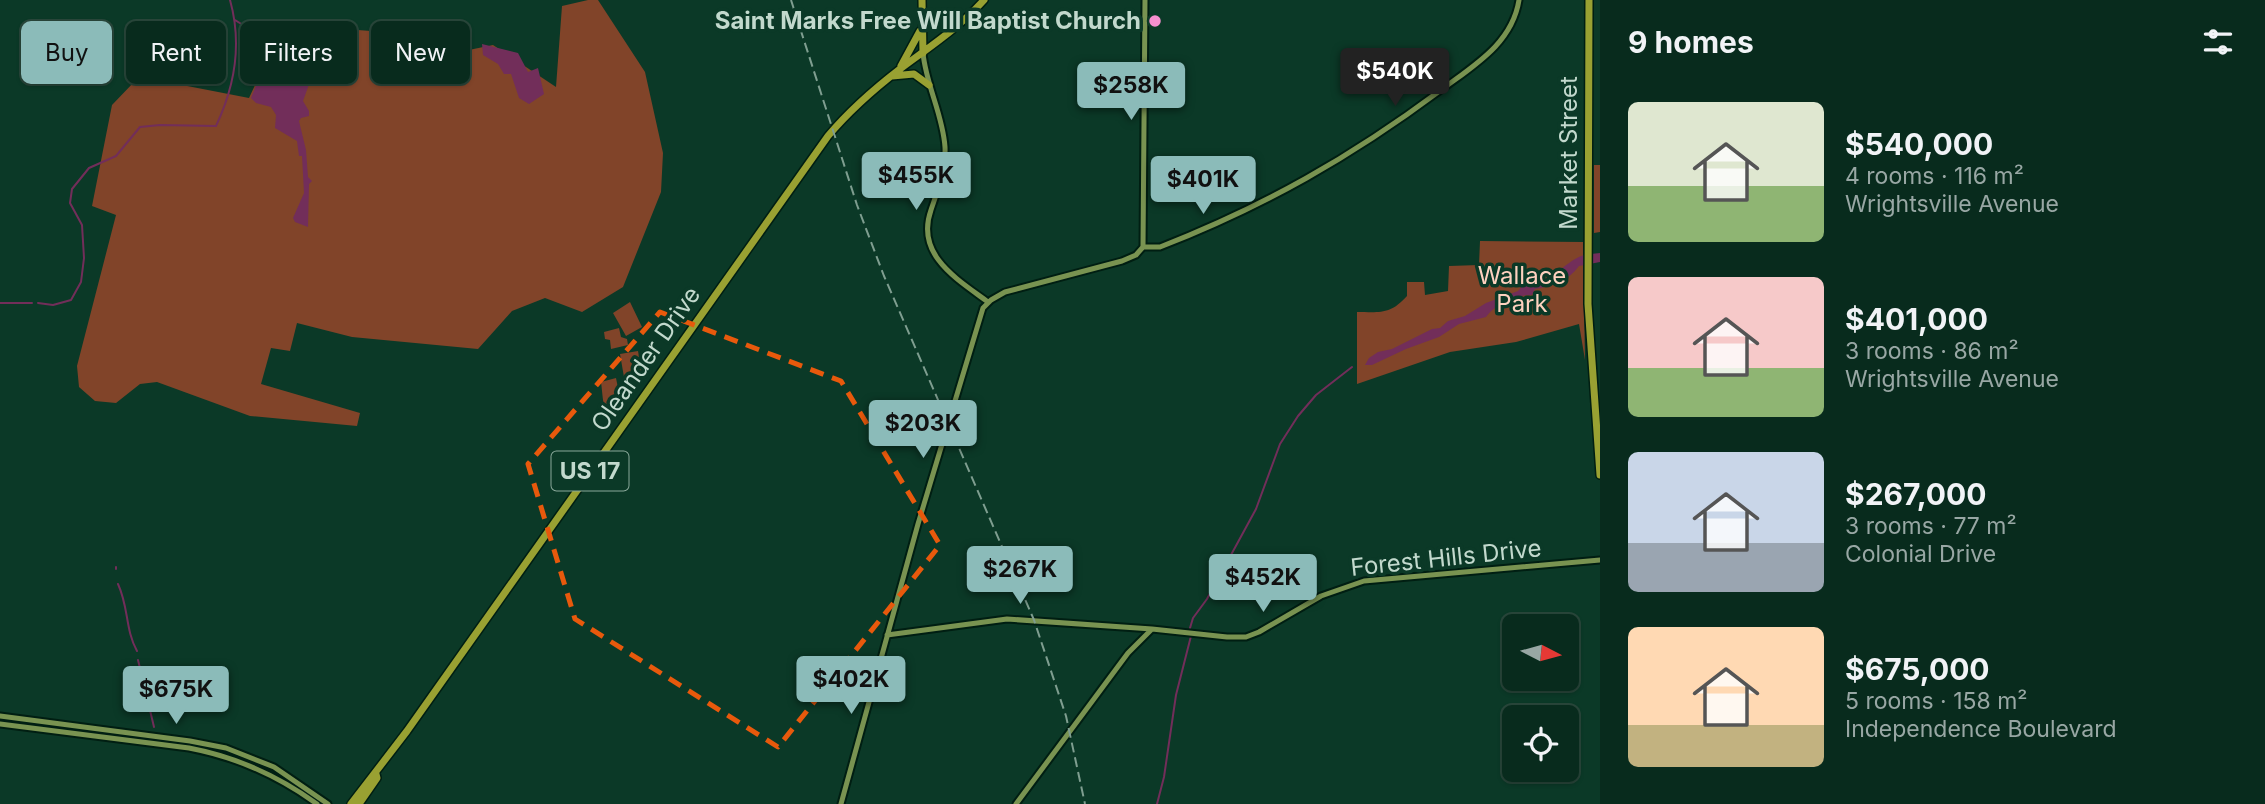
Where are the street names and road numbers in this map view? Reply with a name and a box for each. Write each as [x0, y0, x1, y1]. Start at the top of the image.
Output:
street label: Market Street [1554, 76, 1583, 230]
street label: Oleander Drive [585, 281, 706, 437]
road number: US 17 [552, 452, 628, 491]
street label: Forest Hills Drive [1349, 533, 1543, 582]

